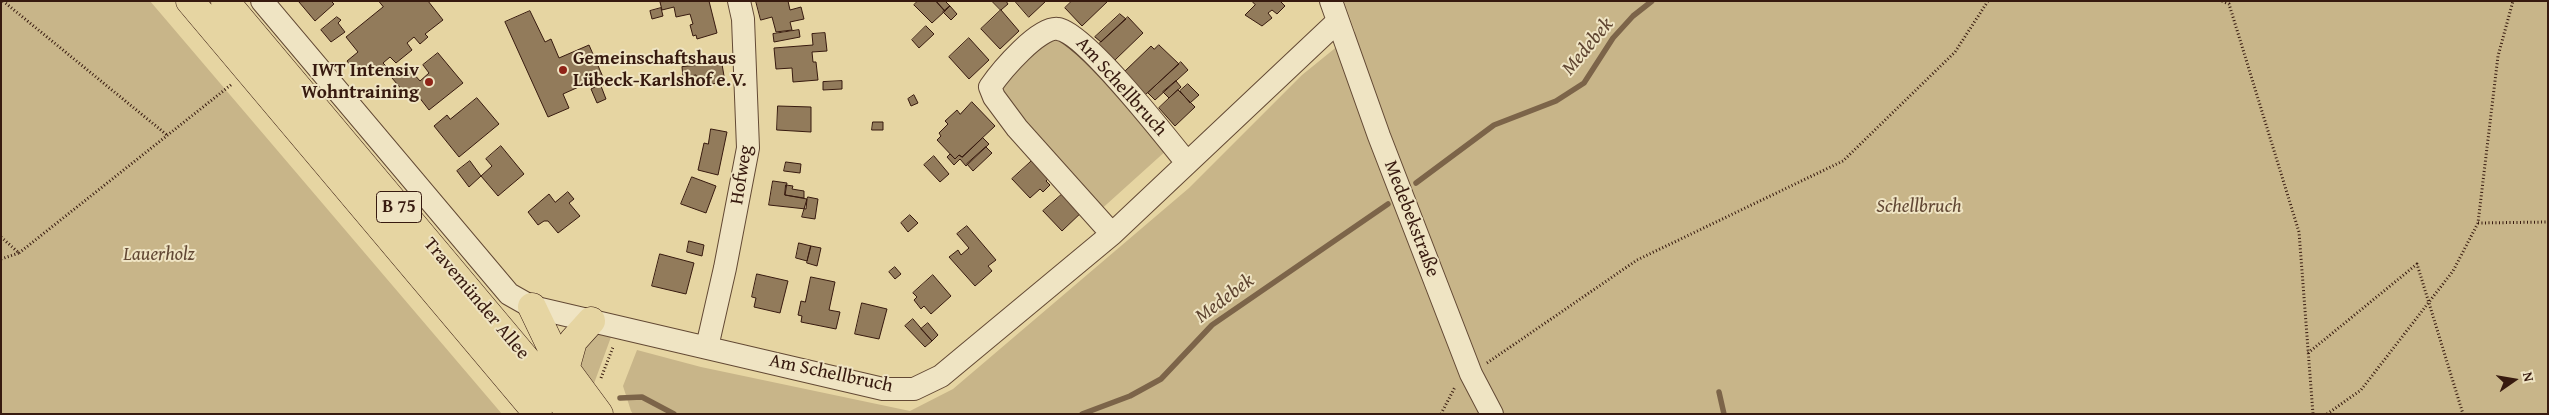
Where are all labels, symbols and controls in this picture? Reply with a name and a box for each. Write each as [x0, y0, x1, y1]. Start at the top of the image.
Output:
water label: Medebek [1557, 13, 1619, 81]
street label: Am Schellbruch [1070, 33, 1172, 141]
place label: Gemeinschaftshaus Lübeck-Karlshof e.V. [573, 48, 747, 92]
place label: IWT Intensiv Wohntraining [301, 60, 419, 104]
marker: Gemeinschaftshaus Lübeck-Karlshof e.V. [557, 64, 569, 76]
marker: IWT Intensiv Wohntraining [423, 76, 435, 88]
street label: Hofweg [726, 144, 758, 206]
street label: Medebekstraße [1378, 158, 1444, 280]
road number: B 75 [376, 192, 422, 222]
park label: Schellbruch [1876, 196, 1962, 218]
street label: Travemünder Allee [418, 233, 534, 365]
park label: Lauerholz [123, 244, 195, 266]
water label: Medebek [1191, 269, 1259, 329]
street label: Am Schellbruch [767, 350, 895, 398]
north arrow [2489, 355, 2539, 405]
text: N [2518, 370, 2539, 383]

